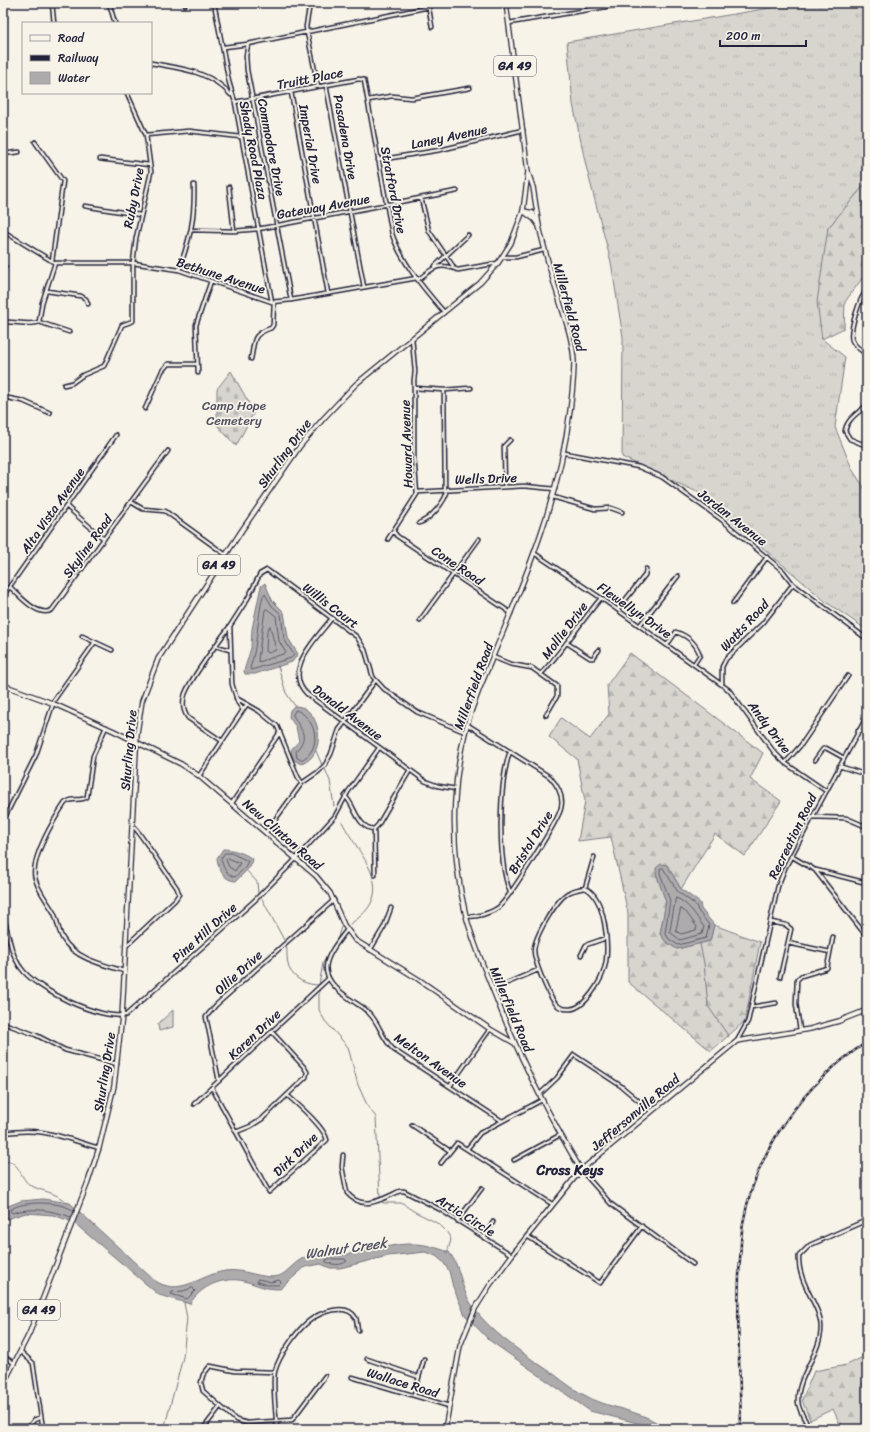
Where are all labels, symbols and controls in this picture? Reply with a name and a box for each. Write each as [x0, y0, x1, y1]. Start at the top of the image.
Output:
legend [22, 22, 152, 94]
scale bar [720, 22, 806, 48]
text: 200 m [726, 25, 760, 47]
text: Road [58, 27, 85, 49]
text: Railway [58, 47, 99, 69]
road number: GA 49 [494, 56, 536, 76]
street label: Truitt Place [275, 61, 346, 96]
text: Water [58, 67, 91, 89]
street label: Pasadena Drive [327, 93, 364, 181]
street label: Commodore Drive [251, 96, 292, 198]
street label: Shady Road Plaza [233, 99, 274, 202]
street label: Imperial Drive [292, 101, 329, 186]
street label: Laney Avenue [409, 117, 490, 156]
street label: Stratford Drive [374, 145, 413, 236]
street label: Ruby Drive [116, 166, 151, 230]
street label: Gateway Avenue [275, 187, 371, 226]
street label: Bethune Avenue [173, 250, 268, 301]
street label: Millerfield Road [547, 260, 593, 355]
park label: Camp Hope Cemetery [202, 394, 266, 432]
street label: Howard Avenue [393, 399, 420, 489]
street label: Shurling Drive [251, 414, 318, 493]
street label: Alta Vista Avenue [13, 462, 91, 559]
street label: Wells Drive [455, 466, 518, 491]
street label: Jordan Avenue [692, 482, 773, 552]
street label: Skyline Road [56, 509, 119, 583]
street label: Cone Road [427, 539, 490, 592]
road number: GA 49 [198, 555, 240, 575]
street label: Willis Court [297, 576, 364, 635]
street label: Flewellyn Drive [592, 576, 677, 645]
street label: Watts Road [714, 593, 776, 657]
street label: Mollie Drive [535, 596, 594, 664]
street label: Millerfield Road [447, 638, 500, 733]
street label: Donald Avenue [307, 678, 388, 747]
street label: Andy Drive [741, 695, 798, 759]
street label: Shurling Drive [114, 708, 144, 791]
street label: Recreation Road [762, 788, 824, 883]
street label: New Clinton Road [237, 793, 329, 877]
street label: Bristol Drive [502, 806, 559, 879]
street label: Pine Hill Drive [166, 896, 243, 968]
street label: Ollie Drive [209, 944, 268, 1001]
street label: Millerfield Road [483, 963, 540, 1057]
street label: Karen Drive [222, 1003, 287, 1065]
street label: Melton Avenue [389, 1027, 472, 1094]
street label: Shurling Drive [87, 1030, 122, 1114]
street label: Jeffersonville Road [585, 1067, 686, 1157]
street label: Dirk Drive [267, 1127, 323, 1182]
district label: Cross Keys [536, 1158, 604, 1183]
street label: Artic Circle [431, 1188, 500, 1243]
water label: Walnut Creek [304, 1230, 390, 1267]
road number: GA 49 [18, 1300, 60, 1320]
street label: Wallace Road [364, 1361, 443, 1405]

